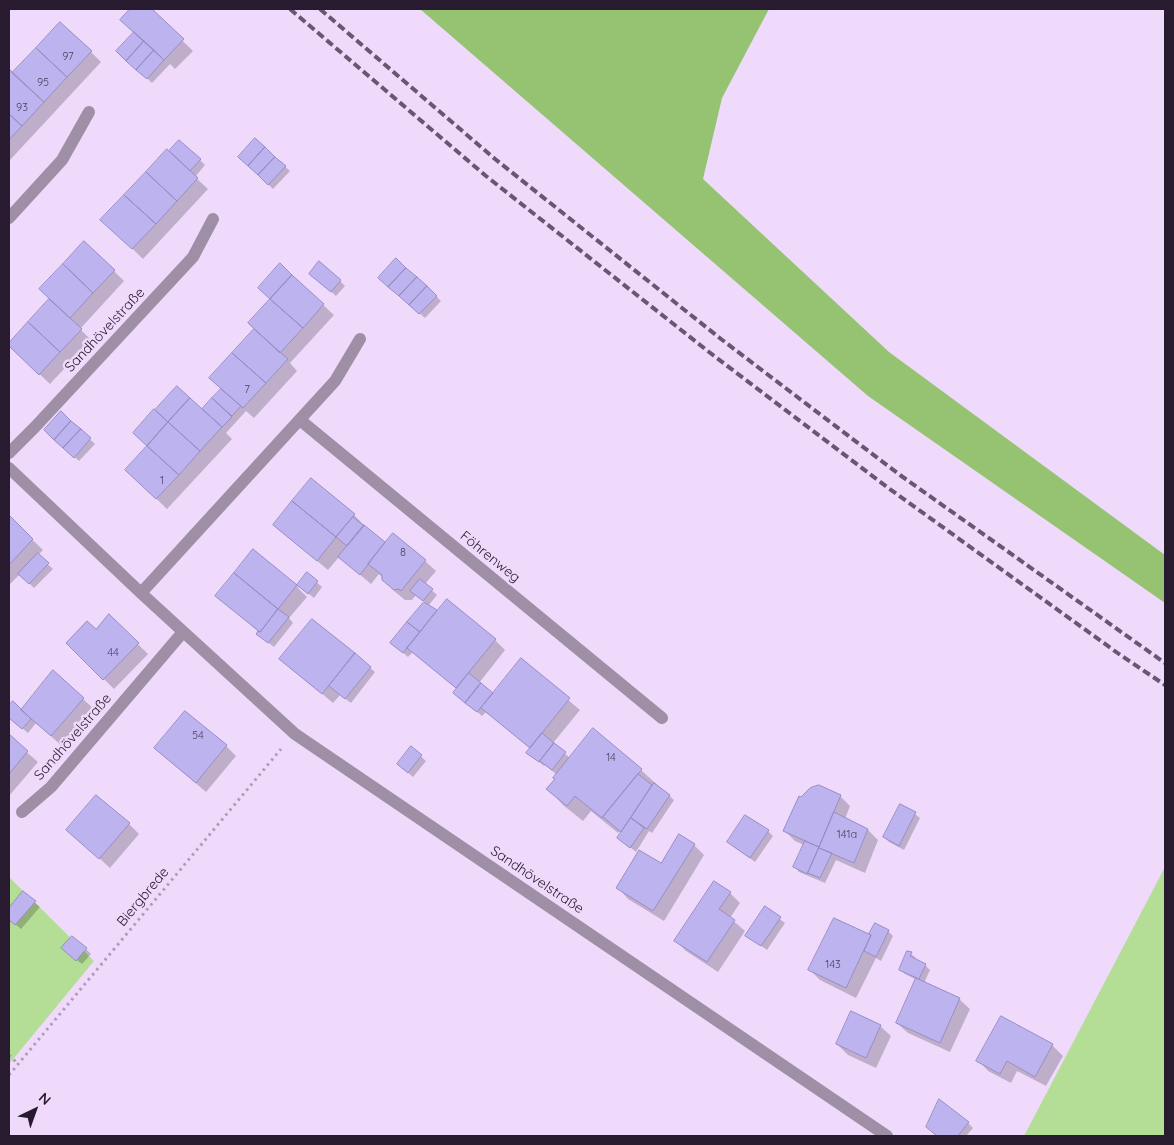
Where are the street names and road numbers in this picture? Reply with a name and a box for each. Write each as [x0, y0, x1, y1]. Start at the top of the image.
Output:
street label: Sandhövelstraße [62, 284, 148, 376]
street label: Föhrenweg [457, 528, 523, 586]
street label: Sandhövelstraße [31, 690, 115, 784]
street label: Sandhövelstraße [487, 843, 587, 917]
street label: Biergbrede [113, 864, 173, 930]

